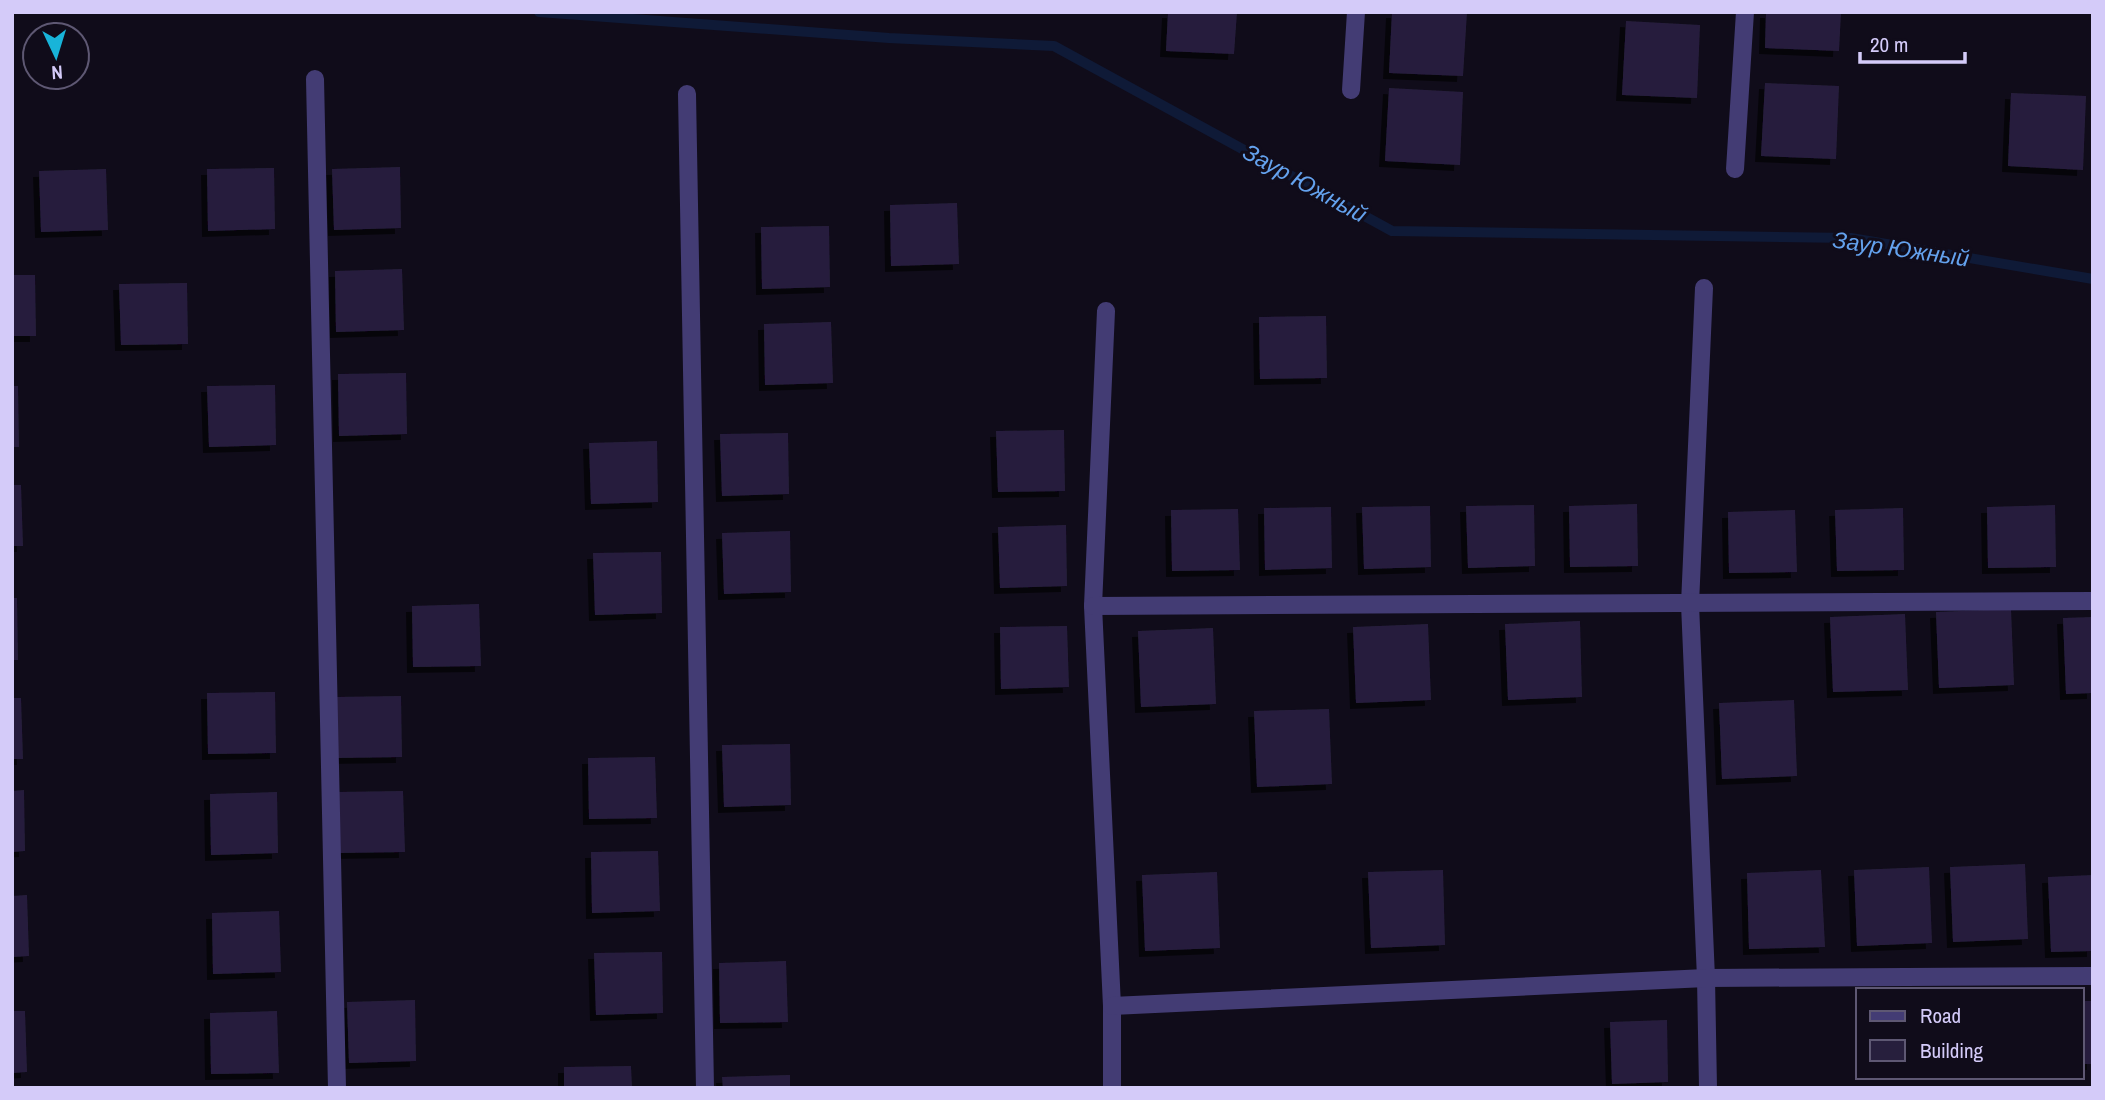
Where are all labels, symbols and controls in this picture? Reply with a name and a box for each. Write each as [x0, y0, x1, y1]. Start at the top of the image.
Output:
north arrow [21, 21, 91, 91]
scale bar [1860, 21, 1965, 65]
text: 20 m [1870, 30, 1908, 59]
text: N [51, 60, 64, 86]
water label: Заур Южный [1238, 136, 1373, 230]
water label: Заур Южный [1831, 224, 1971, 273]
legend [1856, 988, 2084, 1079]
text: Road [1920, 1001, 1961, 1030]
text: Building [1920, 1036, 1984, 1065]

